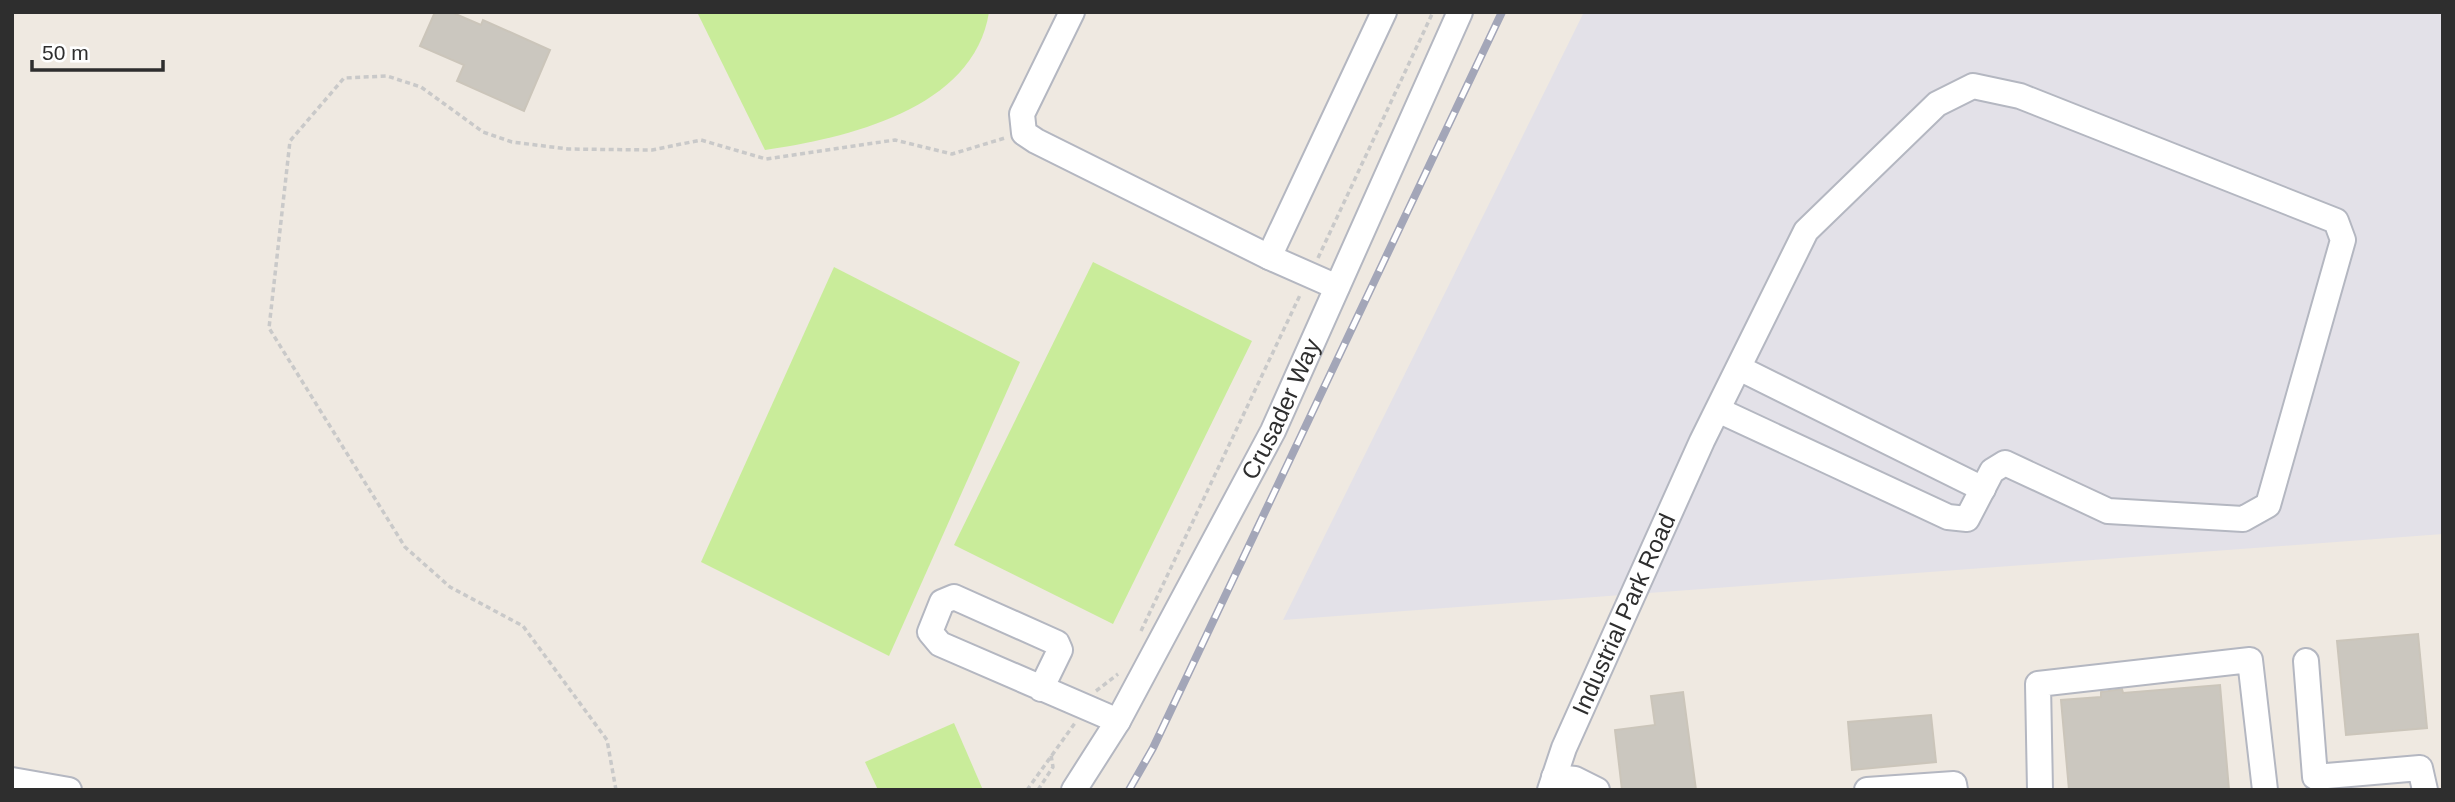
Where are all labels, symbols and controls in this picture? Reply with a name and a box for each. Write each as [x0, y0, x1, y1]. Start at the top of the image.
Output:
scale bar [32, 28, 163, 72]
text: 50 m [42, 41, 89, 64]
street label: Crusader Way [1236, 334, 1325, 484]
street label: Industrial Park Road [1567, 509, 1681, 719]

